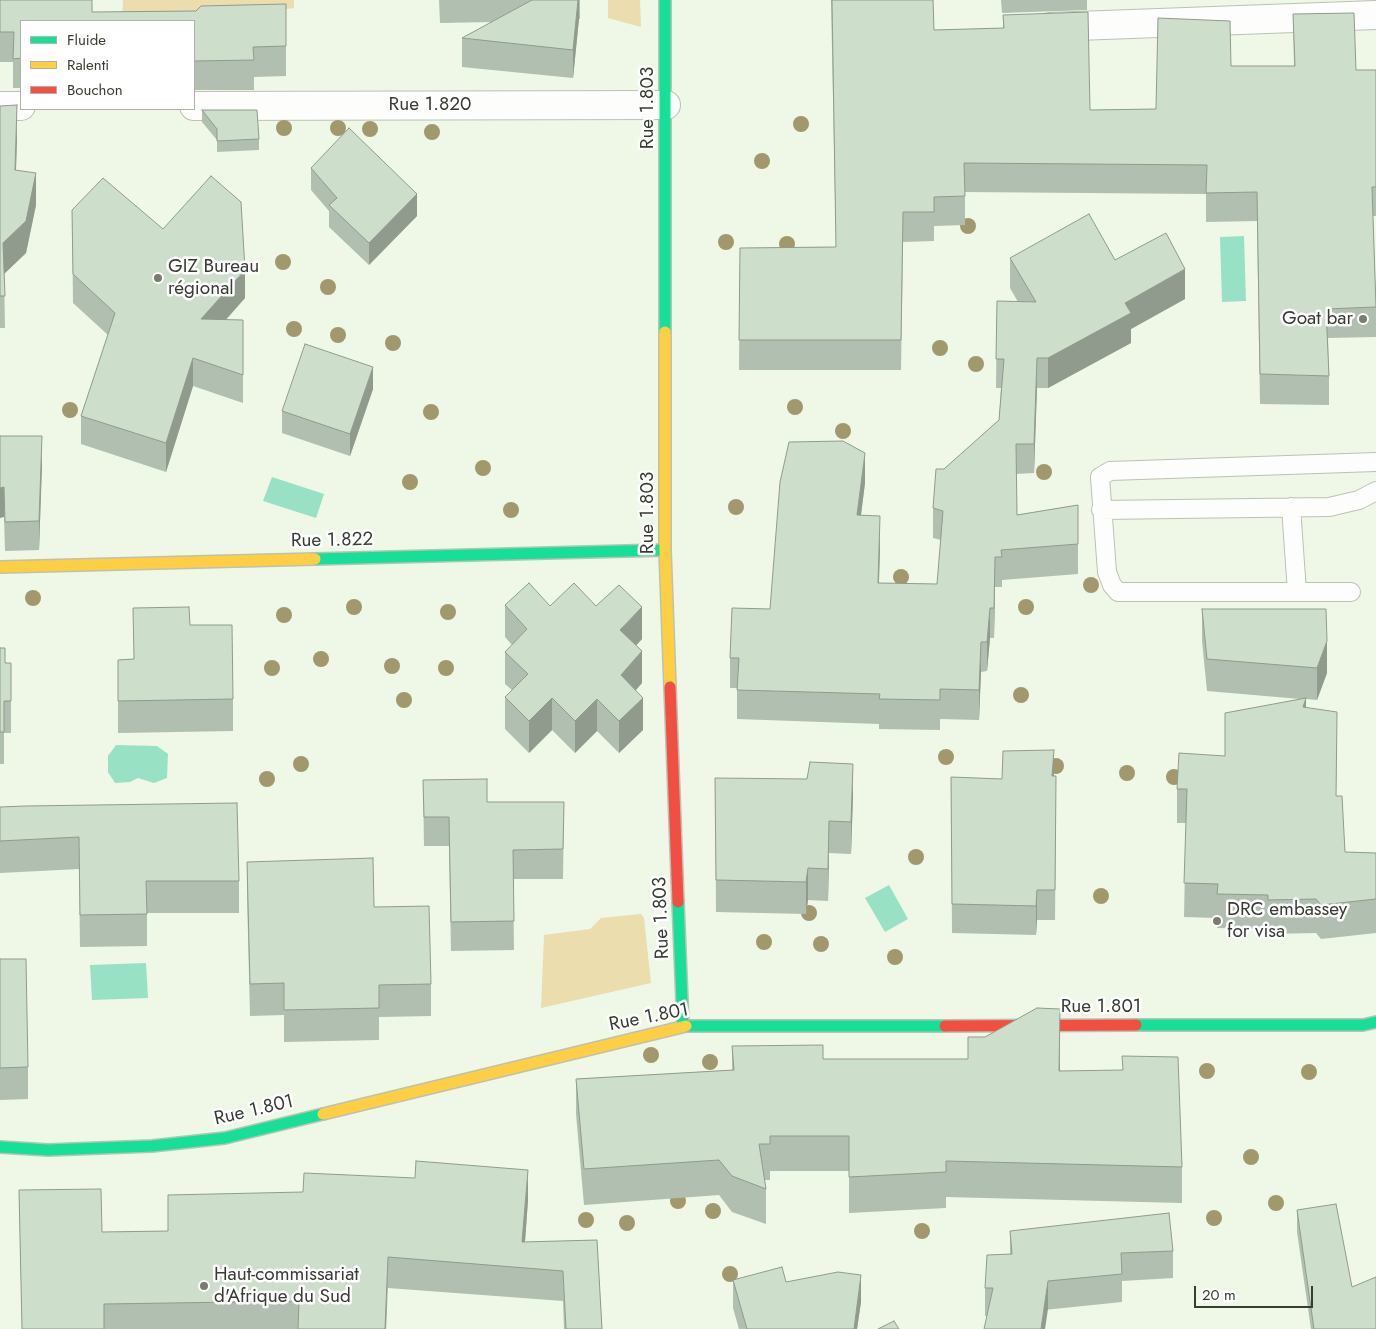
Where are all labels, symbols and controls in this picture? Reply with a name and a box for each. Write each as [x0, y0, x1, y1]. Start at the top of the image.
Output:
legend [20, 20, 195, 110]
text: Fluide [67, 29, 106, 51]
text: Ralenti [67, 54, 109, 76]
street label: Rue 1.803 [637, 67, 659, 149]
text: Bouchon [67, 79, 123, 101]
street label: Rue 1.820 [389, 94, 471, 116]
place label: GIZ Bureau régional [168, 256, 259, 300]
marker: GIZ Bureau régional [152, 272, 164, 284]
place label: Goat bar [1282, 308, 1353, 330]
marker: Goat bar [1357, 313, 1369, 325]
street label: Rue 1.803 [637, 472, 659, 554]
street label: Rue 1.822 [291, 529, 373, 553]
street label: Rue 1.803 [649, 876, 675, 960]
place label: DRC embassey for visa [1227, 899, 1347, 943]
marker: DRC embassey for visa [1211, 915, 1223, 927]
street label: Rue 1.801 [1061, 996, 1141, 1018]
street label: Rue 1.801 [607, 999, 691, 1037]
street label: Rue 1.801 [212, 1091, 296, 1131]
place label: Haut-commissariat d'Afrique du Sud [214, 1264, 359, 1308]
scale bar [1196, 1276, 1315, 1308]
marker: Haut-commissariat d'Afrique du Sud [198, 1280, 210, 1292]
text: 20 m [1202, 1284, 1236, 1306]

